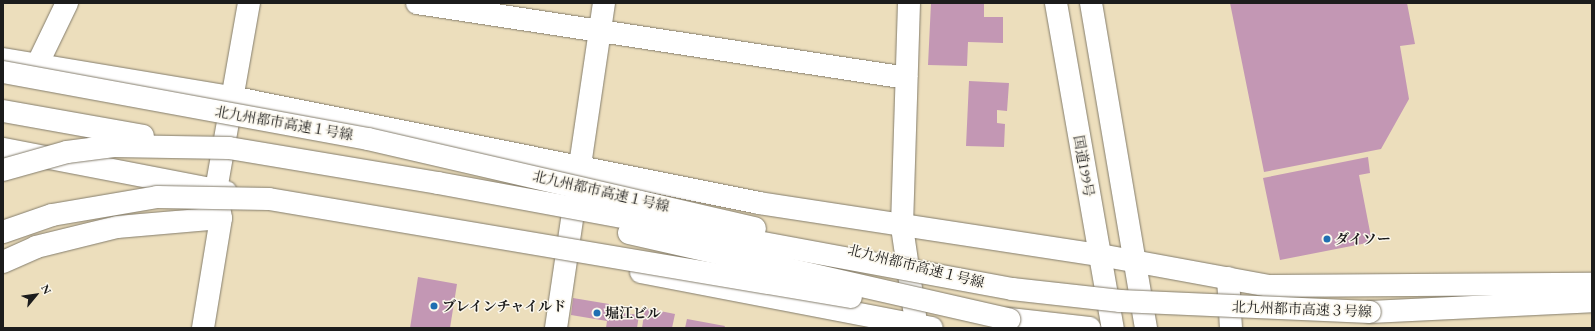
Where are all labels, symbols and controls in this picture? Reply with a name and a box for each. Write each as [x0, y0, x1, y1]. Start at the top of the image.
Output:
street label: 北九州都市高速１号線 [214, 103, 354, 143]
street label: 国道199号 [1070, 134, 1098, 198]
street label: 北九州都市高速１号線 [531, 167, 671, 215]
place label: ダイソー [1335, 231, 1391, 247]
marker: ダイソー [1322, 234, 1332, 244]
street label: 北九州都市高速１号線 [846, 241, 986, 291]
north arrow [16, 275, 56, 315]
text: N [38, 282, 55, 296]
place label: ブレインチャイルド [442, 298, 568, 314]
street label: 北九州都市高速３号線 [1232, 298, 1372, 320]
marker: ブレインチャイルド [429, 301, 439, 311]
place label: 堀江ビル [605, 305, 661, 321]
marker: 堀江ビル [592, 308, 602, 318]

